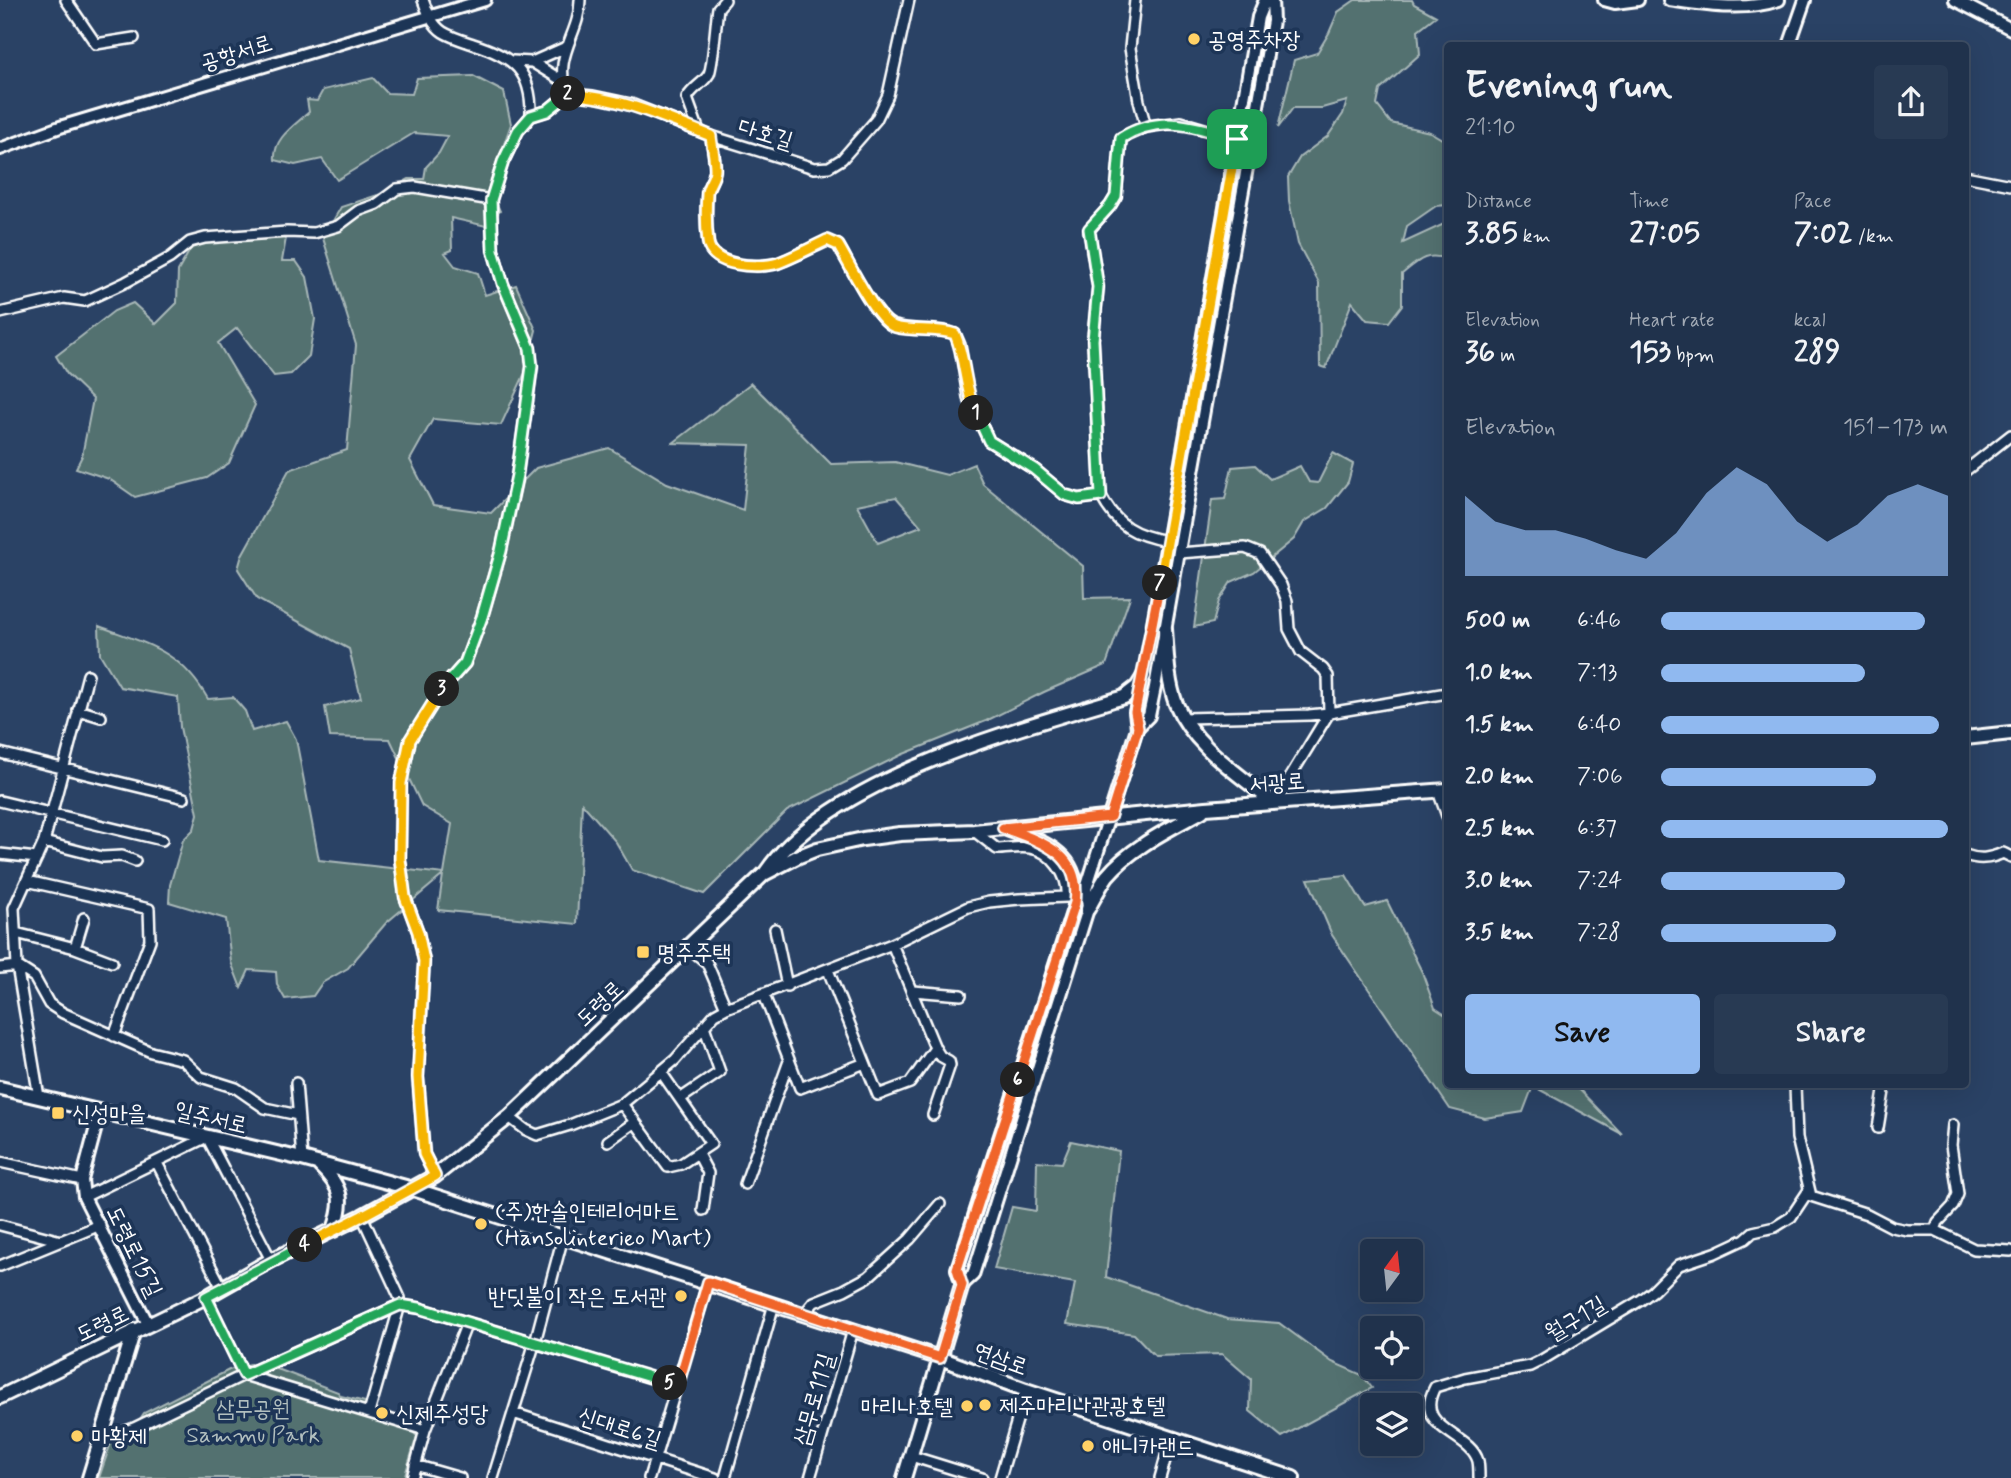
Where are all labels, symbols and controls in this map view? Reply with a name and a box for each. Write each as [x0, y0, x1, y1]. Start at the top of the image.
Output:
place label: 공영주차장 [1208, 26, 1301, 56]
street label: 공항서로 [197, 29, 276, 79]
marker: 공영주차장 [1186, 31, 1202, 47]
text: Evening run [1465, 62, 1672, 111]
button: share [1874, 65, 1948, 139]
pin: 2 [550, 76, 586, 112]
text: 2 [563, 81, 572, 106]
pin [1207, 109, 1267, 169]
street label: 다호길 [734, 112, 796, 157]
text: 21:10 [1465, 113, 1516, 143]
icon: arrive [1218, 120, 1256, 158]
text: Distance [1465, 189, 1532, 214]
text: Time [1629, 189, 1669, 214]
text: Pace [1794, 189, 1831, 214]
text: 3.85 [1465, 214, 1518, 253]
text: 27:05 [1629, 214, 1700, 253]
text: 7:02 [1794, 214, 1853, 253]
text: km [1518, 224, 1551, 249]
text: /km [1853, 224, 1894, 249]
text: Elevation [1465, 308, 1540, 333]
text: Heart rate [1629, 308, 1715, 333]
text: kcal [1794, 308, 1826, 333]
text: 36 [1465, 333, 1495, 372]
text: 153 [1629, 333, 1671, 372]
text: 289 [1794, 333, 1841, 372]
text: m [1495, 343, 1515, 368]
text: bpm [1671, 343, 1714, 368]
pin: 1 [958, 396, 993, 430]
text: 1 [971, 400, 980, 425]
text: Elevation [1465, 413, 1556, 443]
text: 151–173 m [1843, 413, 1948, 443]
pin: 7 [1142, 566, 1178, 600]
text: 7 [1154, 570, 1165, 595]
text: 500 m [1465, 606, 1530, 636]
text: 6:46 [1577, 606, 1621, 636]
text: 1.0 km [1465, 658, 1533, 688]
text: 7:13 [1577, 658, 1617, 688]
pin: 3 [424, 672, 460, 706]
text: 3 [437, 676, 446, 701]
text: 1.5 km [1465, 710, 1534, 740]
text: 6:40 [1577, 710, 1621, 740]
text: 2.0 km [1465, 762, 1534, 792]
text: 7:06 [1577, 762, 1623, 792]
street label: 서광로 [1248, 767, 1306, 801]
text: 2.5 km [1465, 814, 1535, 844]
text: 6:37 [1577, 814, 1617, 844]
text: 3.0 km [1465, 866, 1533, 896]
text: 7:24 [1577, 866, 1622, 896]
text: 3.5 km [1465, 918, 1534, 948]
text: 7:28 [1577, 918, 1621, 948]
place label: 명주주택 [657, 939, 731, 969]
marker: 명주주택 [635, 944, 651, 960]
street label: 도령로 [570, 975, 631, 1034]
button: Save [1465, 994, 1700, 1074]
button: Share [1714, 994, 1948, 1074]
pin: 6 [1000, 1062, 1036, 1098]
text: 6 [1013, 1067, 1022, 1092]
street label: 일주서로 [171, 1096, 250, 1142]
place label: 신성마을 [72, 1100, 146, 1130]
marker: 신성마을 [50, 1105, 66, 1121]
place label: (주)한솔인테리어마트 (Hansolinterieo Mart) [495, 1198, 711, 1254]
street label: 도령로15길 [98, 1201, 168, 1303]
marker: (주)한솔인테리어마트 (Hansolinterieo Mart) [473, 1216, 489, 1232]
pin: 4 [288, 1228, 322, 1262]
text: 4 [299, 1232, 310, 1257]
north arrow [1360, 1239, 1423, 1302]
map controls [1360, 1239, 1423, 1456]
place label: 반딧불이 작은 도서관 [488, 1283, 667, 1313]
marker: 반딧불이 작은 도서관 [673, 1288, 689, 1304]
street label: 월구1길 [1540, 1290, 1612, 1350]
street label: 도령로 [71, 1299, 134, 1350]
button: locate [1360, 1316, 1423, 1379]
street label: 연삼로 [969, 1336, 1032, 1383]
street label: 삼무로11길 [787, 1350, 842, 1449]
pin: 5 [652, 1366, 688, 1400]
text: 5 [664, 1370, 675, 1395]
place label: 제주마리나관광호텔 [999, 1392, 1166, 1422]
place label: 마리나호텔 [860, 1393, 953, 1423]
button: layers [1360, 1393, 1423, 1456]
park label: 삼무공원 Sammu Park [186, 1395, 320, 1451]
marker: 제주마리나관광호텔 [977, 1397, 993, 1413]
marker: 마리나호텔 [959, 1398, 975, 1414]
place label: 신제주성당 [396, 1400, 489, 1430]
street label: 신대로6길 [574, 1401, 665, 1456]
marker: 신제주성당 [374, 1405, 390, 1421]
place label: 마황제 [91, 1423, 147, 1453]
marker: 마황제 [69, 1428, 85, 1444]
place label: 애니카랜드 [1102, 1433, 1195, 1463]
marker: 애니카랜드 [1080, 1438, 1096, 1454]

